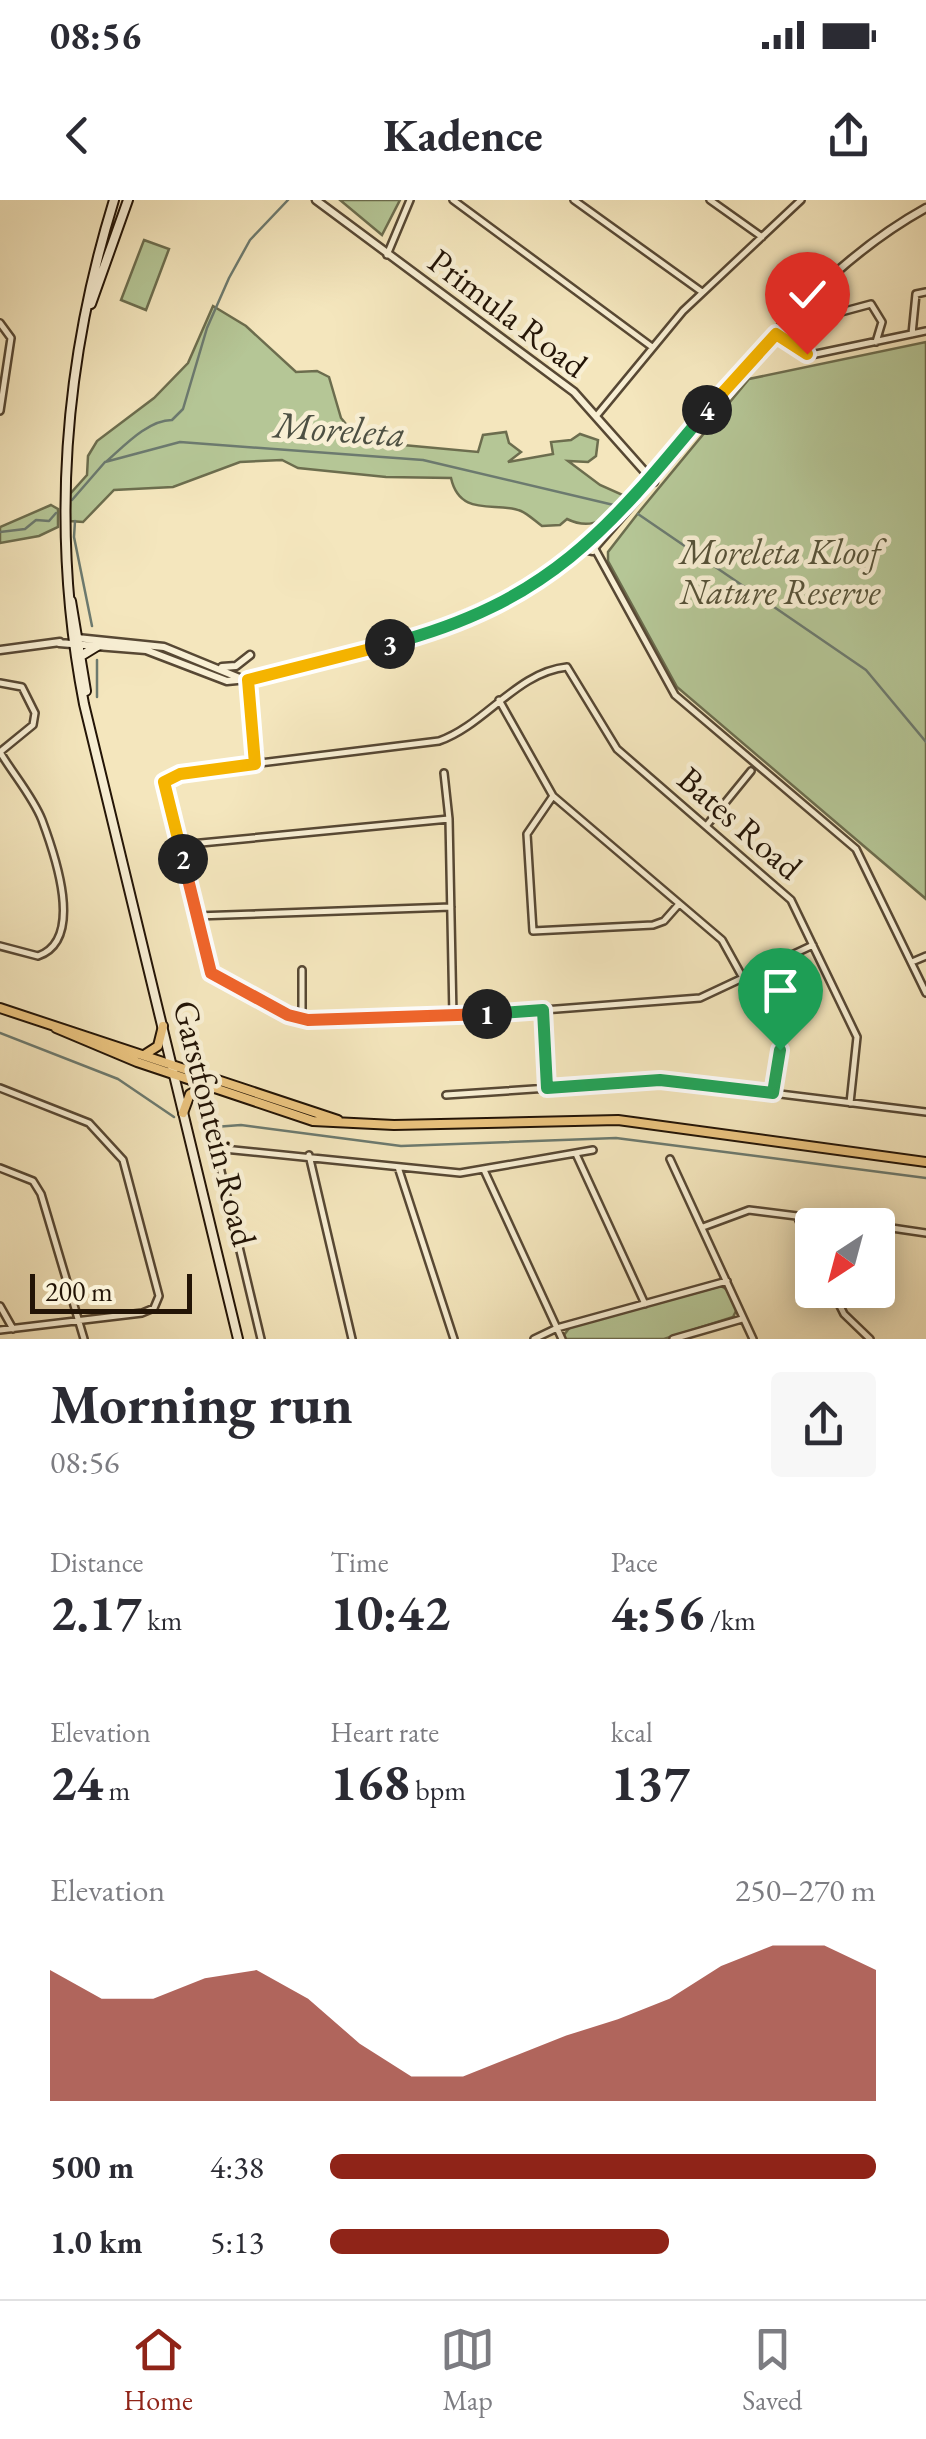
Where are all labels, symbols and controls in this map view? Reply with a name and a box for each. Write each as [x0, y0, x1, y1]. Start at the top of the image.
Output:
text: 08:56 [50, 11, 141, 60]
text: Kadence [383, 106, 543, 164]
icon: back [50, 108, 105, 163]
icon: share [821, 108, 876, 163]
street label: Primula Road [420, 238, 597, 387]
pin [765, 252, 850, 355]
icon: check [780, 267, 835, 322]
pin: 4 [682, 385, 732, 435]
text: 4 [700, 392, 714, 428]
water label: Moreleta [270, 399, 408, 458]
park label: Moreleta Kloof Nature Reserve [678, 529, 887, 614]
pin: 3 [365, 619, 415, 669]
text: 3 [383, 626, 397, 662]
street label: Bates Road [669, 756, 812, 889]
pin: 2 [158, 834, 208, 884]
text: 2 [176, 841, 190, 877]
pin [738, 948, 823, 1051]
icon: arrive [753, 963, 808, 1018]
pin: 1 [462, 989, 512, 1039]
street label: Garstfontein Road [163, 995, 268, 1251]
text: 1 [480, 996, 494, 1032]
north arrow [795, 1208, 895, 1308]
map controls [795, 1208, 895, 1308]
scale bar [30, 1269, 192, 1314]
text: 200 m [45, 1273, 113, 1309]
text: Morning run [50, 1368, 353, 1439]
button: share [771, 1372, 876, 1477]
text: 08:56 [50, 1441, 119, 1483]
text: Distance [50, 1544, 144, 1580]
text: Time [330, 1544, 389, 1580]
text: Pace [611, 1544, 658, 1580]
text: 2.17 [50, 1580, 142, 1645]
text: 10:42 [330, 1580, 450, 1645]
text: 4:56 [611, 1580, 704, 1645]
text: km [142, 1602, 182, 1638]
text: /km [704, 1602, 756, 1638]
text: Elevation [50, 1714, 151, 1750]
text: Heart rate [330, 1714, 439, 1750]
text: kcal [611, 1714, 653, 1750]
text: 24 [50, 1750, 103, 1815]
text: 168 [330, 1750, 410, 1815]
text: 137 [611, 1750, 690, 1815]
text: m [103, 1772, 130, 1808]
text: bpm [410, 1772, 466, 1808]
text: Elevation [50, 1869, 165, 1911]
text: 250–270 m [735, 1869, 876, 1911]
text: 500 m [50, 2146, 134, 2188]
text: 4:38 [210, 2146, 264, 2188]
text: 1.0 km [50, 2221, 143, 2263]
text: 5:13 [210, 2221, 264, 2263]
tab: Home [124, 2322, 193, 2418]
tab: Map [440, 2322, 495, 2418]
tab: Saved [742, 2322, 802, 2418]

